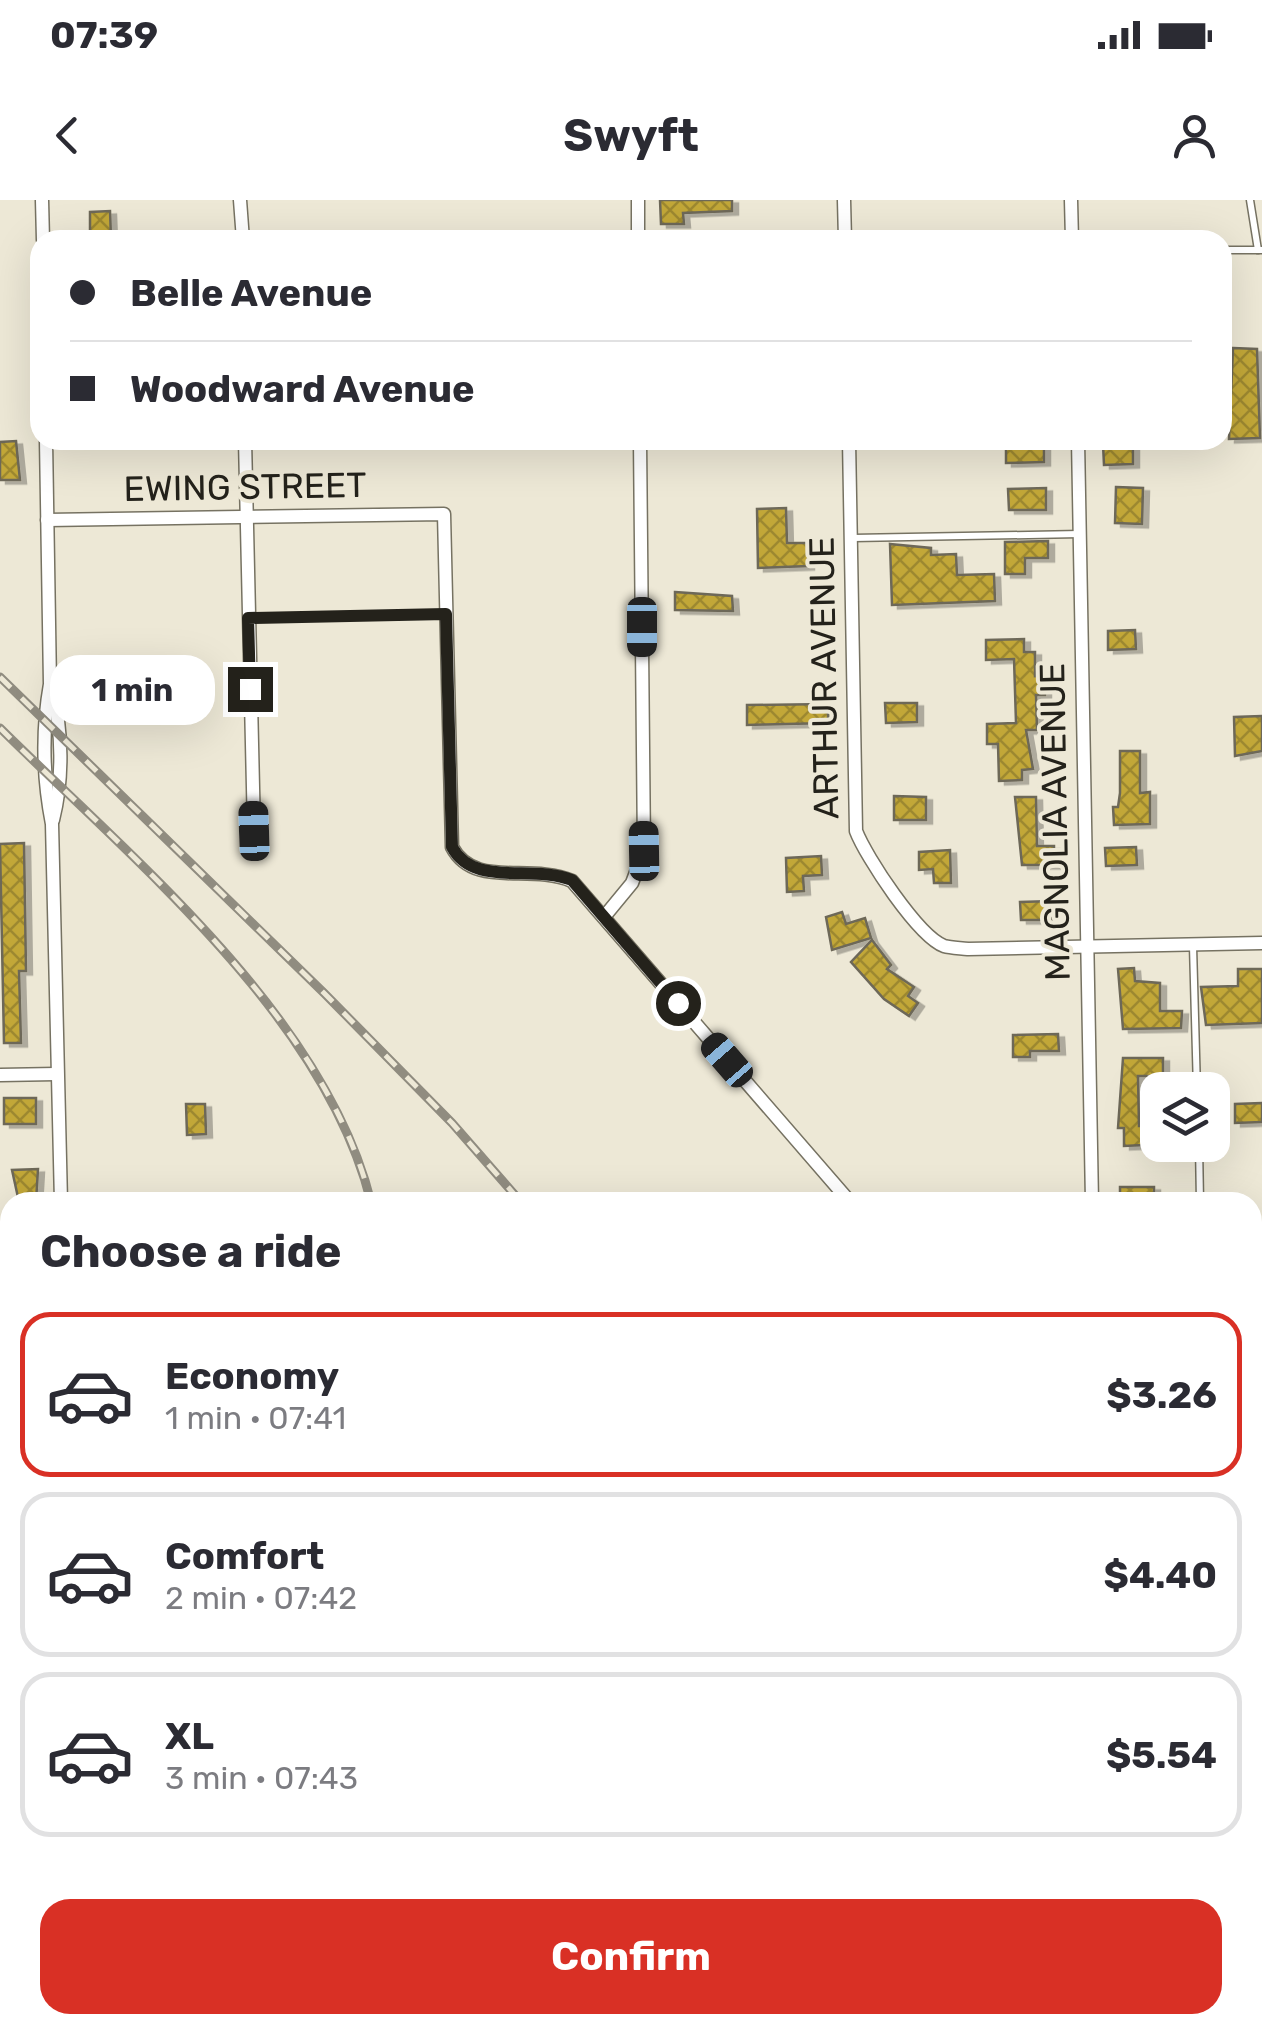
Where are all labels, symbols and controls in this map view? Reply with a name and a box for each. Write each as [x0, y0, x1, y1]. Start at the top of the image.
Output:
text: 07:39 [50, 12, 158, 58]
icon: back [40, 108, 95, 163]
icon: person [1167, 108, 1222, 163]
text: Swyft [563, 109, 699, 162]
text: Belle Avenue [130, 270, 372, 316]
text: Woodward Avenue [130, 366, 475, 412]
street label: EWING STREET [123, 464, 367, 510]
street label: ARTHUR AVENUE [801, 536, 847, 820]
car [627, 597, 657, 657]
callout: 1 min [50, 654, 215, 724]
street label: MAGNOLIA AVENUE [1031, 663, 1079, 981]
route end [228, 667, 273, 712]
text: 1 min [92, 671, 173, 709]
car [238, 800, 270, 862]
car [628, 821, 660, 881]
route start [656, 981, 701, 1026]
car [696, 1028, 758, 1092]
map controls [1140, 1072, 1230, 1162]
button: layers [1140, 1072, 1230, 1162]
text: Choose a ride [40, 1225, 342, 1278]
icon: car [45, 1350, 135, 1440]
text: Economy [165, 1353, 339, 1399]
text: $3.26 [1106, 1372, 1217, 1418]
text: 1 min · 07:41 [165, 1399, 346, 1437]
icon: car [45, 1530, 135, 1620]
text: Comfort [165, 1533, 324, 1579]
text: $4.40 [1104, 1552, 1217, 1598]
text: 2 min · 07:42 [165, 1579, 357, 1617]
icon: car [45, 1710, 135, 1800]
text: XL [165, 1713, 214, 1759]
text: $5.54 [1106, 1732, 1217, 1778]
text: 3 min · 07:43 [165, 1759, 358, 1797]
button: Confirm [40, 1899, 1222, 2014]

